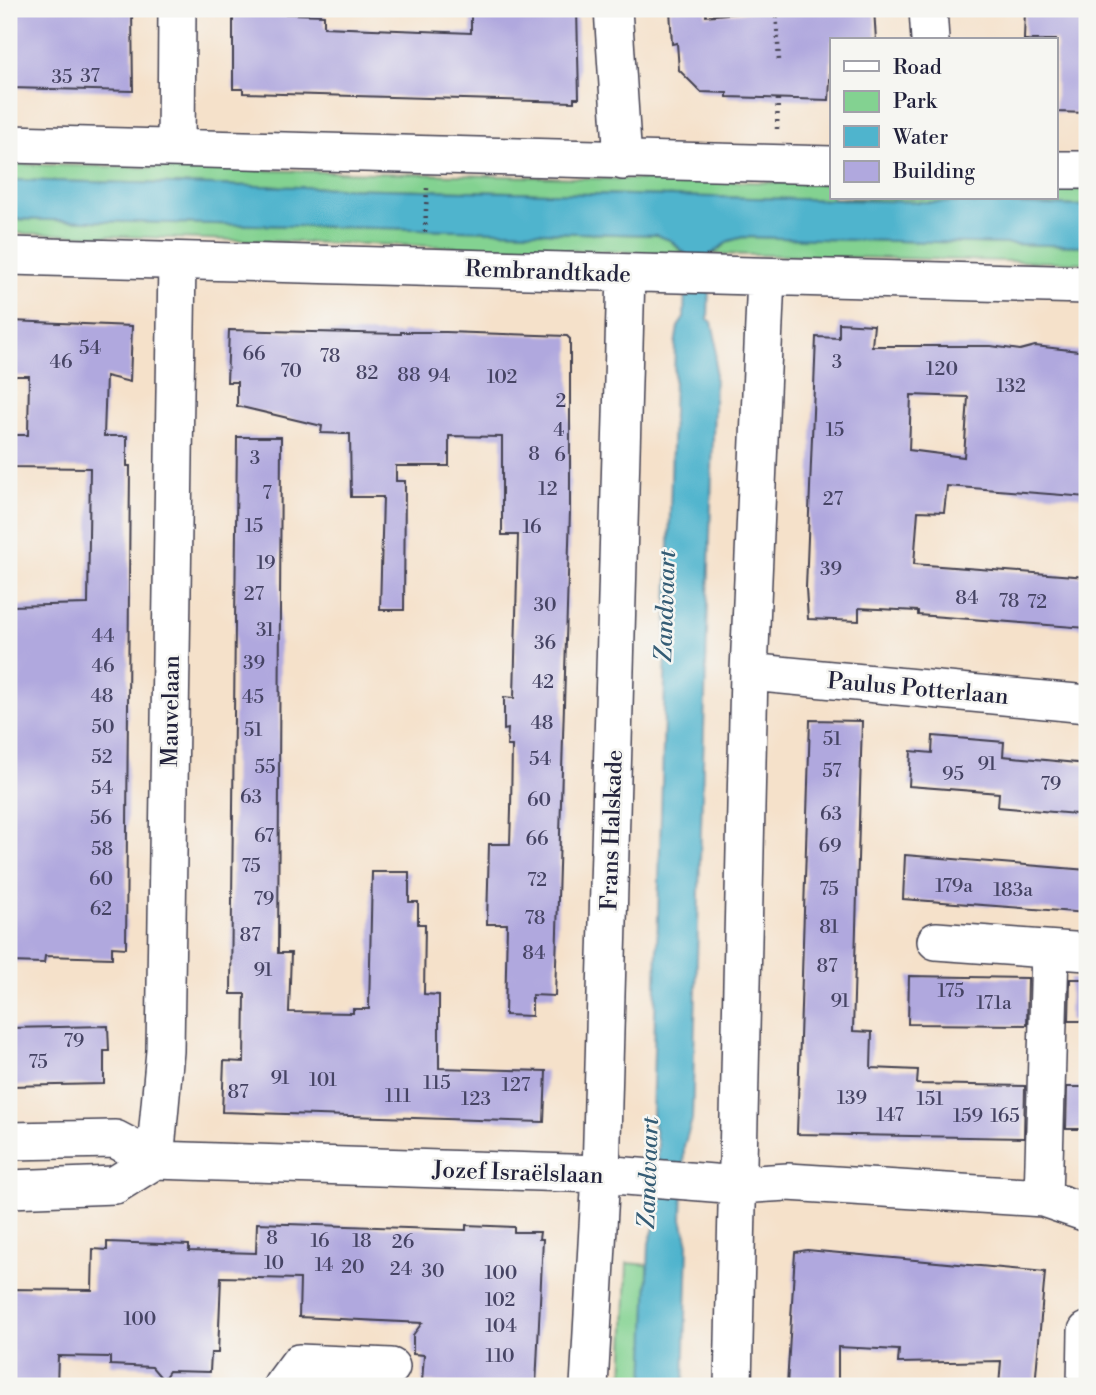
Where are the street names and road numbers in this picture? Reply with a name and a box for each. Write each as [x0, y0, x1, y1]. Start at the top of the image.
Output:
street label: Rembrandtkade [465, 255, 631, 289]
street label: Mauvelaan [156, 655, 186, 767]
street label: Paulus Potterlaan [826, 667, 1010, 711]
street label: Frans Halskade [595, 749, 629, 911]
street label: Jozef Israëlslaan [431, 1156, 604, 1190]

